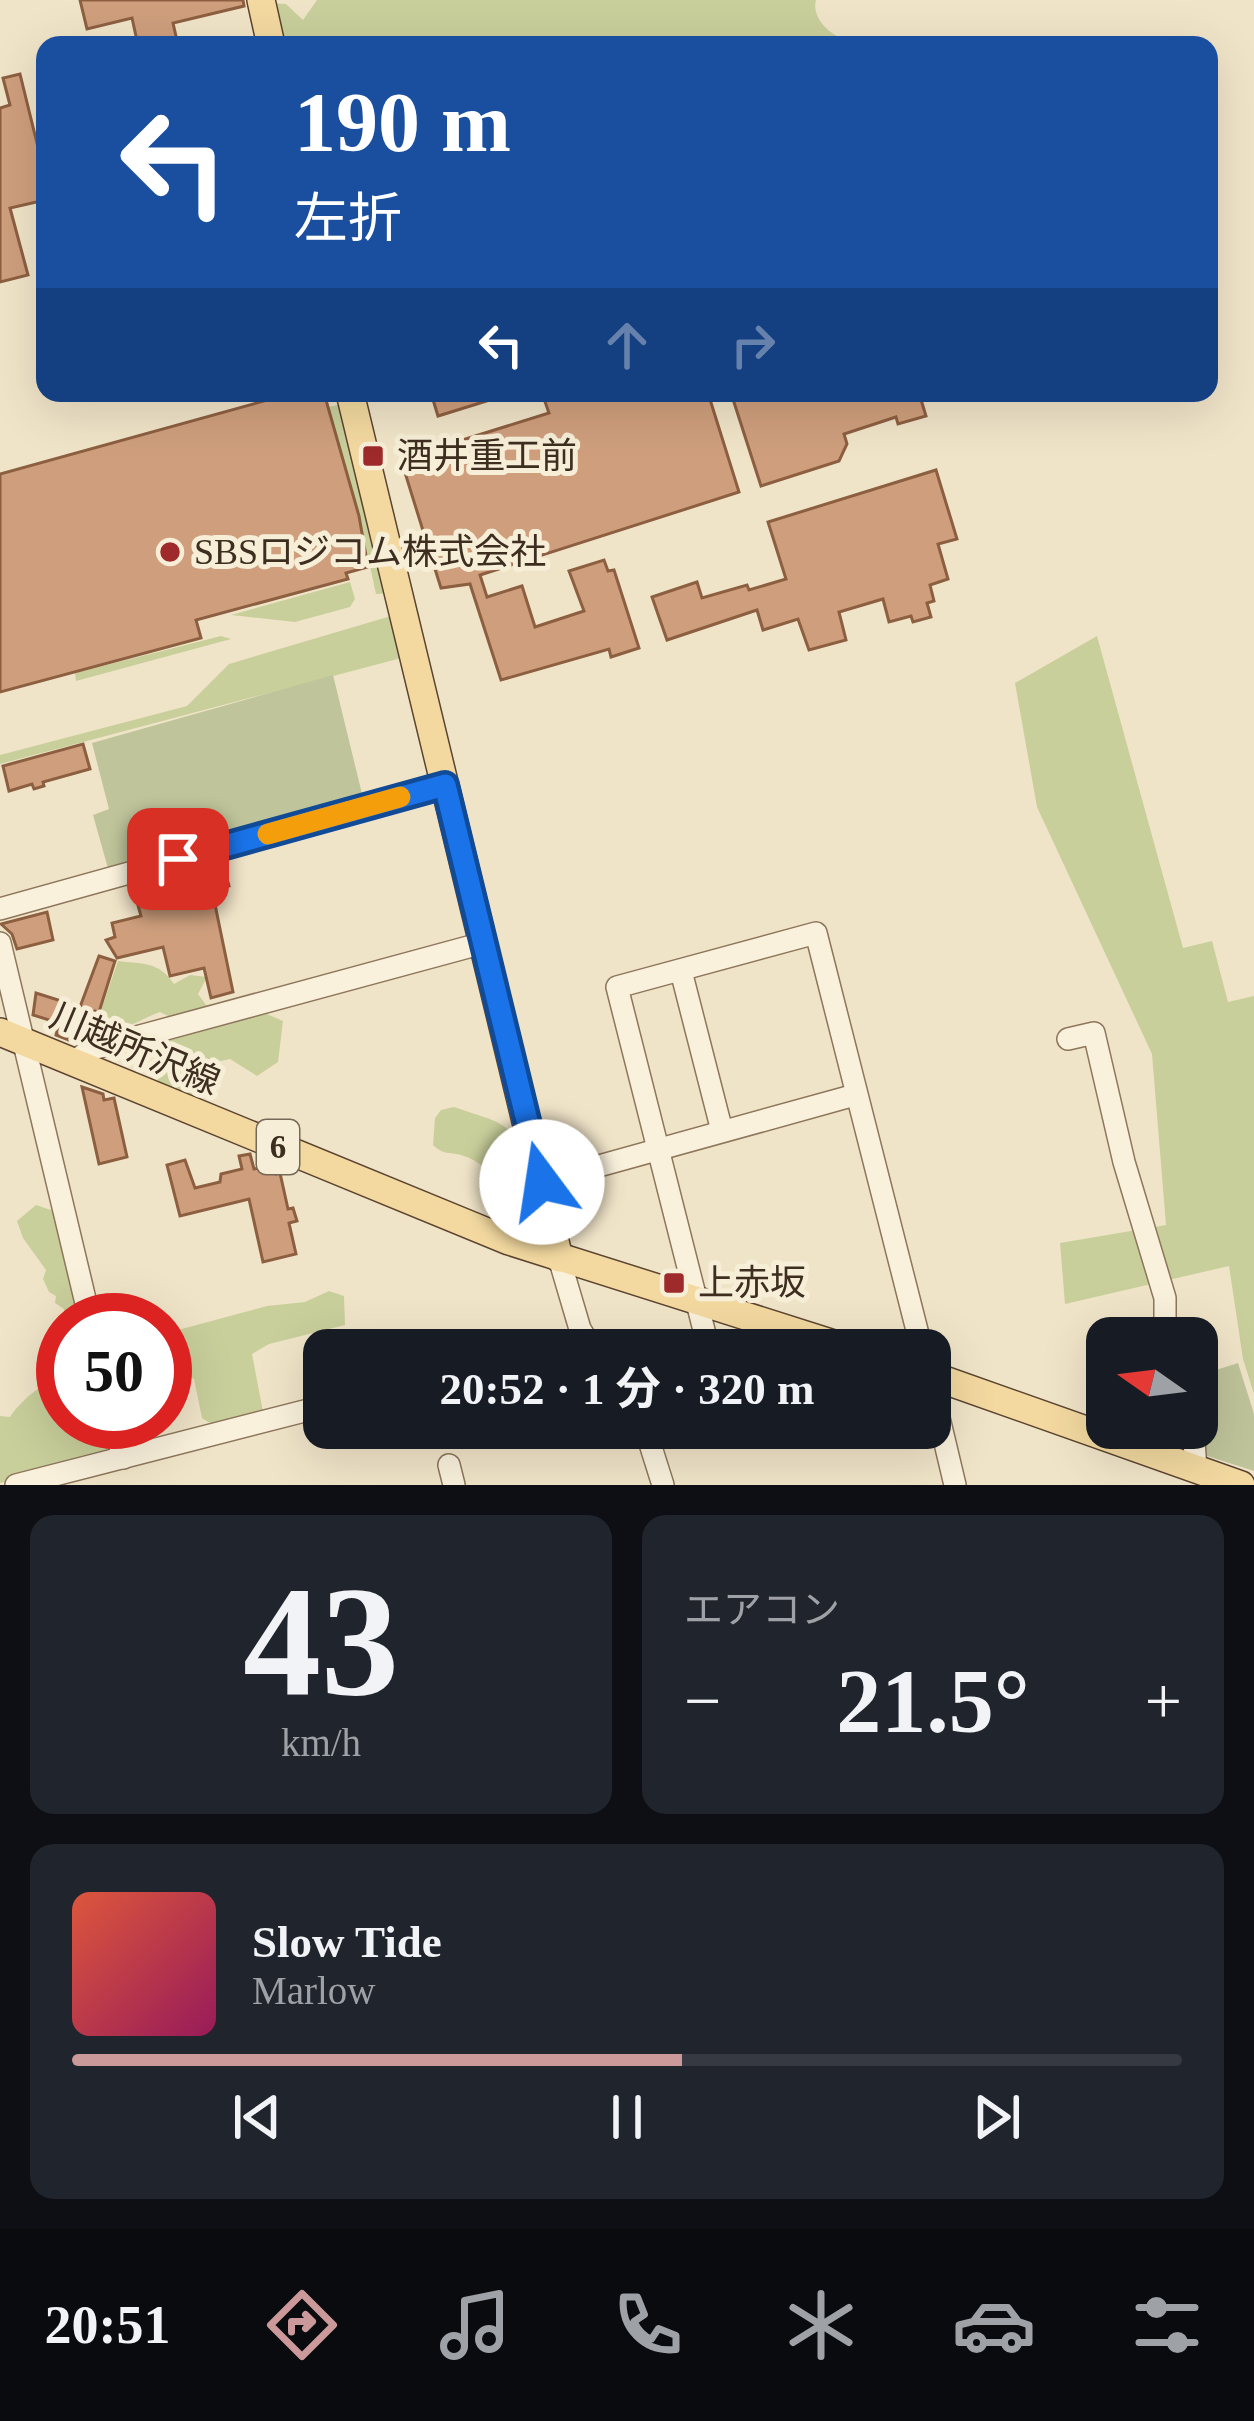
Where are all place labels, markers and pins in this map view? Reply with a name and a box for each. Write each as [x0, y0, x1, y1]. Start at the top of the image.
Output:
place label: 酒井重工前 [397, 436, 577, 476]
marker: 酒井重工前 [360, 443, 386, 469]
place label: SBSロジコム株式会社 [194, 532, 546, 572]
marker: SBSロジコム株式会社 [157, 539, 183, 565]
pin [127, 808, 229, 910]
place label: 上赤坂 [698, 1263, 806, 1303]
marker: 上赤坂 [661, 1270, 687, 1296]

